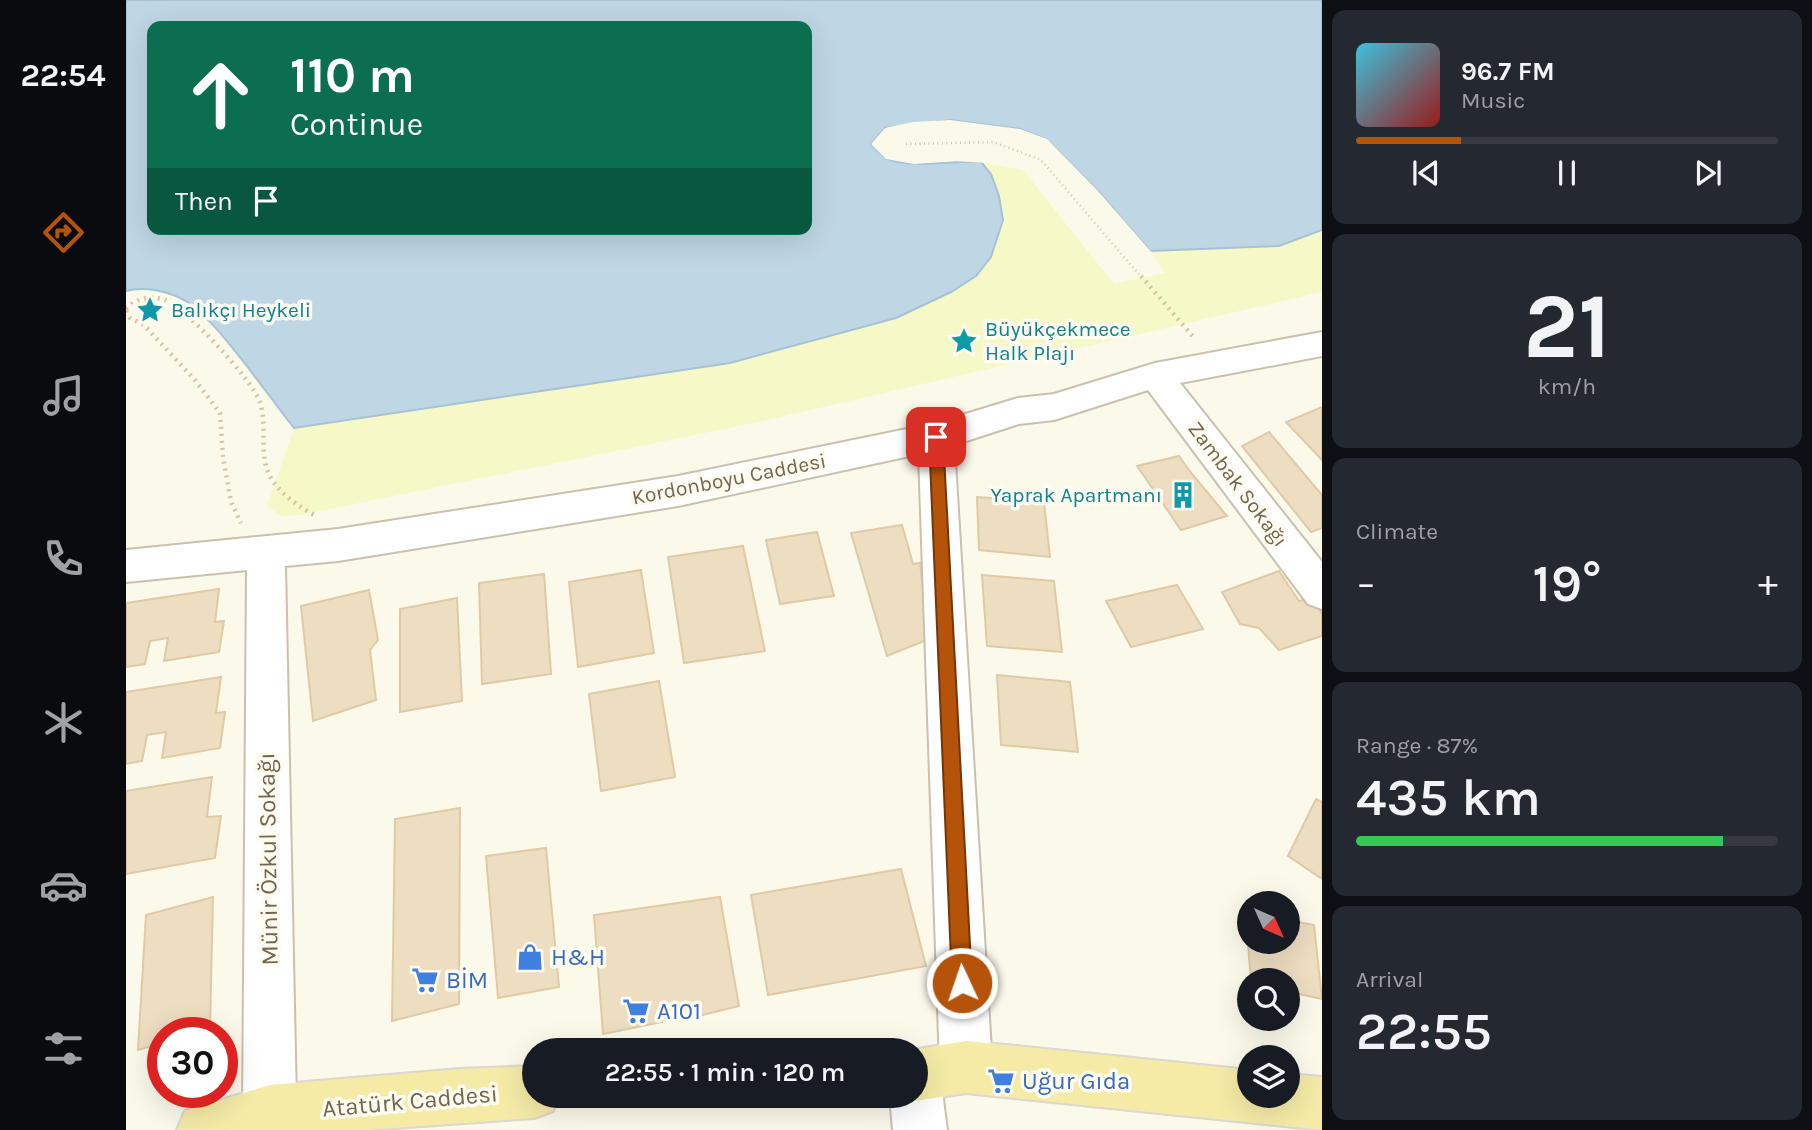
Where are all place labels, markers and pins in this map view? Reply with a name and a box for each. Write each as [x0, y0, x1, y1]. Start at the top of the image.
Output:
place icon: Balıkçı Heykeli [135, 295, 165, 325]
place label: Balıkçı Heykeli [171, 298, 311, 322]
place label: Büyükçekmece Halk Plajı [985, 317, 1131, 365]
place icon: Büyükçekmece Halk Plajı [949, 326, 979, 356]
pin [906, 407, 966, 467]
building icon: Yaprak Apartmanı [1168, 480, 1198, 510]
place label: Yaprak Apartmanı [990, 483, 1162, 507]
shop icon: H&H [515, 942, 545, 972]
place label: H&H [551, 943, 605, 971]
supermarket icon: BİM [410, 965, 440, 995]
place label: BİM [446, 966, 488, 994]
supermarket icon: A101 [621, 996, 651, 1026]
place label: A101 [657, 997, 701, 1025]
supermarket icon: Uğur Gıda [986, 1066, 1016, 1096]
place label: Uğur Gıda [1022, 1067, 1130, 1095]

